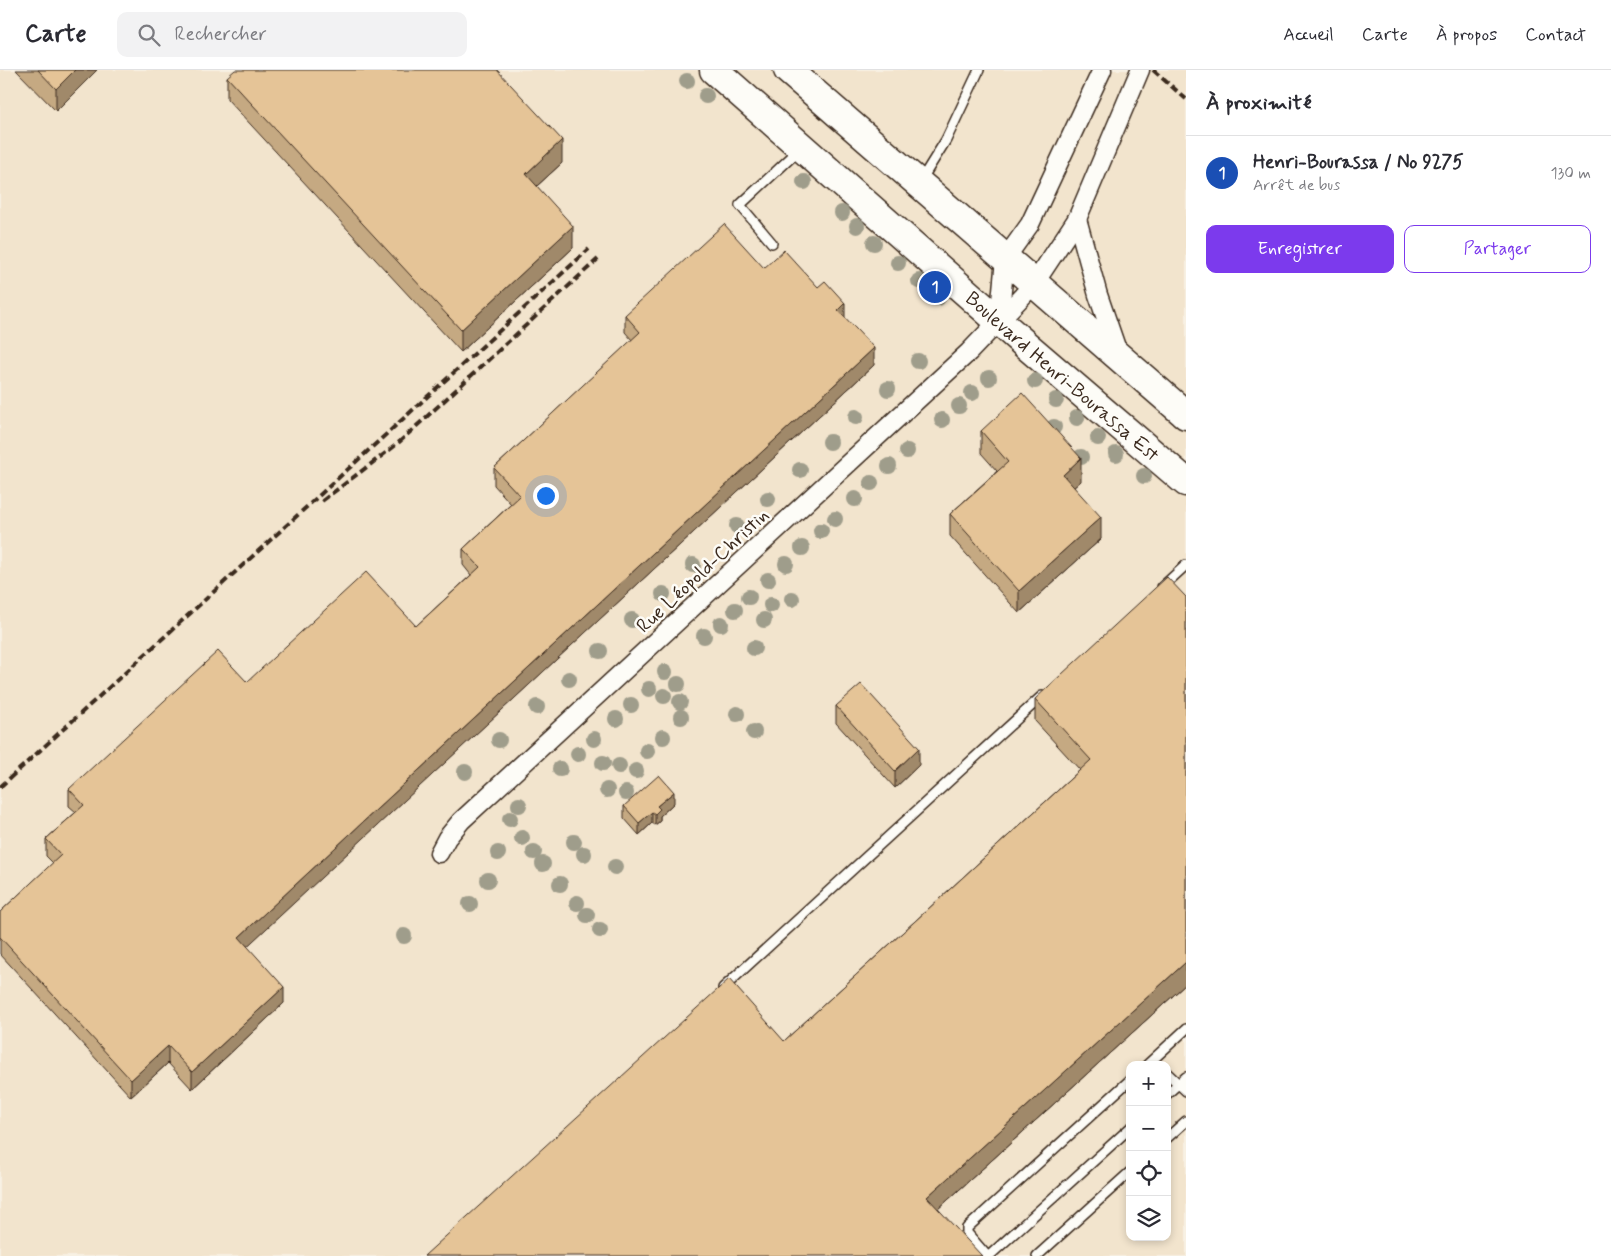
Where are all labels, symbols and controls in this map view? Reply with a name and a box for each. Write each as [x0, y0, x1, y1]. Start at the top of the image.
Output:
search box [117, 12, 467, 57]
text: Carte [25, 19, 87, 50]
icon: search [135, 21, 163, 49]
text: Rechercher [175, 22, 267, 47]
text: Accueil [1283, 23, 1334, 47]
text: Carte [1362, 23, 1408, 47]
text: À propos [1436, 23, 1497, 47]
text: Contact [1525, 23, 1586, 47]
text: À proximité [1206, 89, 1312, 117]
text: Henri-Bourassa / No 9275 [1253, 150, 1464, 175]
text: 1 [1218, 163, 1226, 184]
text: 130 m [1550, 163, 1591, 184]
text: Arrêt de bus [1253, 175, 1340, 196]
button: Enregistrer [1206, 225, 1394, 273]
button: Partager [1404, 225, 1591, 273]
pin: 1 [919, 268, 951, 306]
street label: Boulevard Henri-Bourassa Est [959, 286, 1165, 469]
your location [533, 483, 559, 509]
street label: Rue Léopold-Christin [631, 502, 775, 640]
map controls [1126, 1061, 1171, 1241]
button: + [1126, 1061, 1171, 1106]
button: − [1126, 1106, 1171, 1151]
button: locate [1126, 1151, 1171, 1196]
button: layers [1126, 1196, 1171, 1241]

